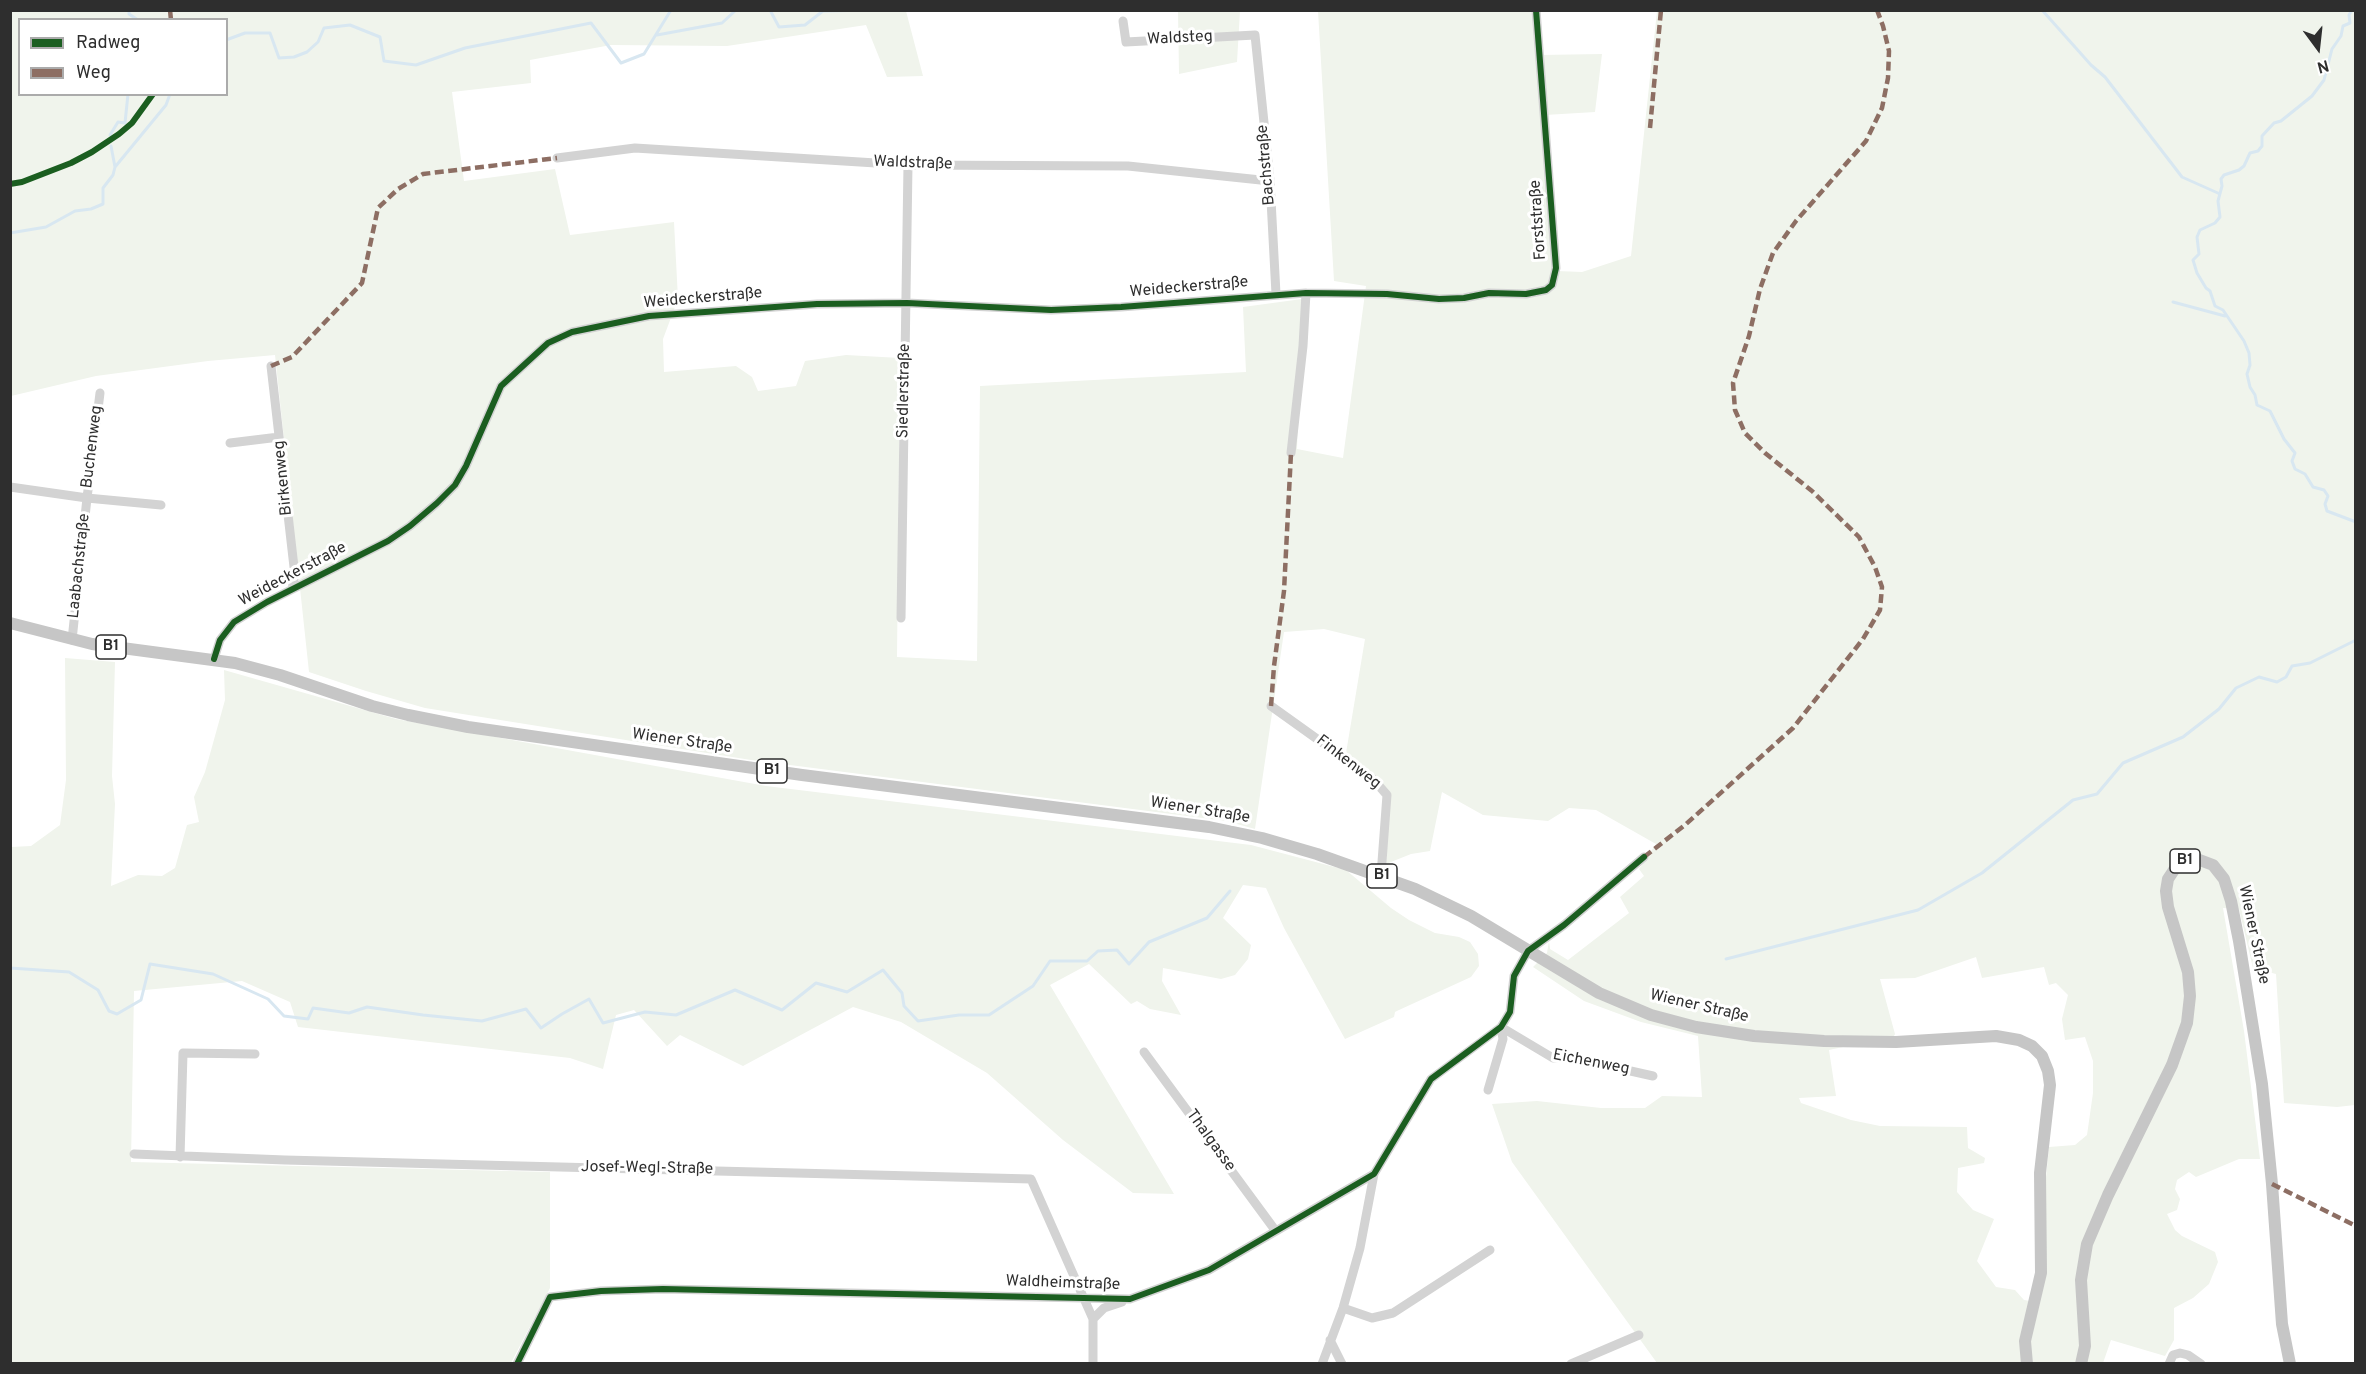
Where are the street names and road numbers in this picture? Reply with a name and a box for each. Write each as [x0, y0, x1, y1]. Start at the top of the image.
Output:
street label: Waldsteg [1147, 28, 1213, 50]
street label: Bachstraße [1254, 124, 1280, 206]
street label: Waldstraße [873, 153, 953, 175]
street label: Forststraße [1527, 179, 1551, 261]
street label: Weideckerstraße [1129, 273, 1249, 303]
street label: Weideckerstraße [643, 284, 763, 314]
street label: Siedlerstraße [895, 343, 915, 439]
street label: Buchenweg [78, 404, 108, 490]
street label: Birkenweg [271, 439, 297, 517]
street label: Laabachstraße [65, 513, 95, 619]
street label: Weideckerstraße [236, 539, 350, 611]
road number: B1 [96, 635, 126, 659]
street label: Wiener Straße [631, 725, 733, 759]
street label: Finkenweg [1312, 732, 1384, 794]
road number: B1 [757, 759, 787, 783]
street label: Wiener Straße [1149, 794, 1251, 828]
road number: B1 [2170, 849, 2200, 873]
road number: B1 [1367, 864, 1397, 888]
street label: Wiener Straße [2233, 884, 2273, 986]
street label: Wiener Straße [1648, 986, 1750, 1028]
street label: Eichenweg [1551, 1046, 1631, 1080]
street label: Thalgasse [1181, 1106, 1239, 1176]
street label: Josef-Wegl-Straße [581, 1158, 713, 1180]
street label: Waldheimstraße [1005, 1272, 1121, 1296]

